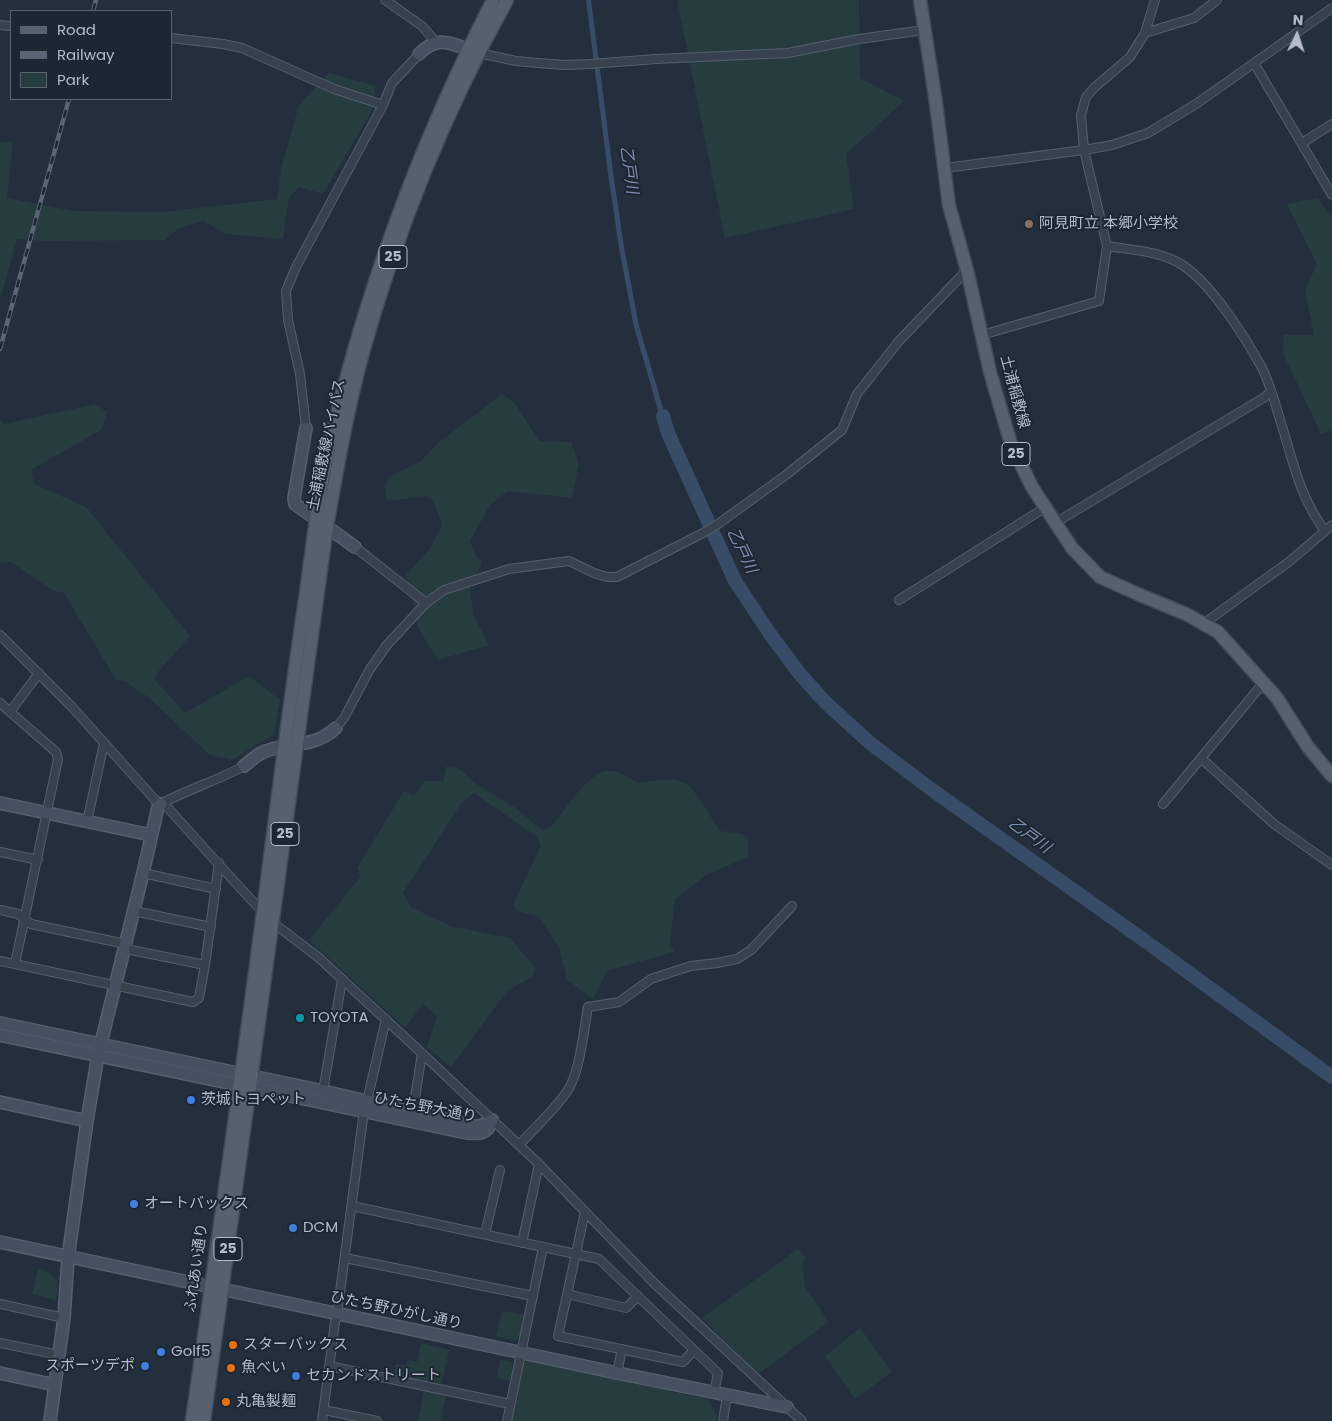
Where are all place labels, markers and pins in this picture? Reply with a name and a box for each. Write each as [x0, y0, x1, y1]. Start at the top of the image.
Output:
place label: 阿見町立 本郷小学校 [1039, 215, 1178, 233]
marker: 阿見町立 本郷小学校 [1023, 218, 1035, 230]
place label: TOYOTA [310, 1009, 369, 1027]
marker: TOYOTA [294, 1012, 306, 1024]
place label: 茨城トヨペット [201, 1091, 306, 1109]
marker: 茨城トヨペット [185, 1094, 197, 1106]
place label: オートバックス [144, 1195, 249, 1213]
marker: オートバックス [128, 1198, 140, 1210]
place label: DCM [303, 1219, 338, 1237]
marker: DCM [287, 1222, 299, 1234]
place label: スターバックス [243, 1336, 348, 1354]
marker: スターバックス [227, 1339, 239, 1351]
place label: Golf5 [171, 1343, 210, 1361]
marker: Golf5 [155, 1346, 167, 1358]
place label: スポーツデポ [45, 1357, 135, 1375]
place label: 魚べい [241, 1359, 286, 1377]
marker: スポーツデポ [139, 1360, 151, 1372]
marker: 魚べい [225, 1362, 237, 1374]
place label: セカンドストリート [306, 1367, 441, 1385]
marker: セカンドストリート [290, 1370, 302, 1382]
place label: 丸亀製麺 [236, 1393, 296, 1411]
marker: 丸亀製麺 [220, 1396, 232, 1408]

